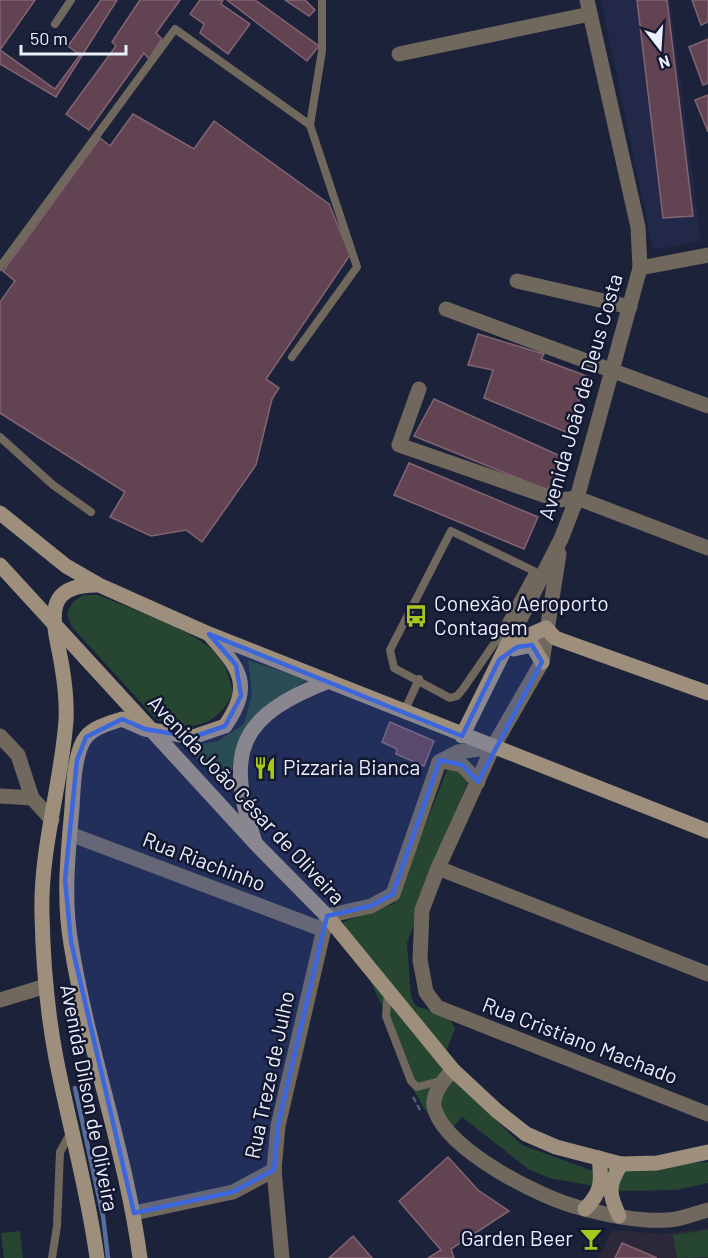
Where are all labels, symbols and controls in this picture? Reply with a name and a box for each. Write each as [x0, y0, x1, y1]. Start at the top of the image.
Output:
scale bar [21, 18, 126, 56]
north arrow [630, 18, 690, 78]
text: 50 m [30, 27, 68, 49]
text: N [657, 52, 672, 73]
street label: Avenida João de Deus Costa [532, 271, 627, 523]
place label: Conexão Aeroporto Contagem [434, 590, 609, 639]
bus stop icon: Conexão Aeroporto Contagem [403, 603, 429, 629]
street label: Avenida João César de Oliveira [144, 689, 351, 909]
place label: Pizzaria Bianca [283, 754, 420, 779]
restaurant icon: Pizzaria Bianca [252, 755, 278, 781]
street label: Rua Riachinho [140, 826, 269, 895]
street label: Avenida Dilson de Oliveira [56, 982, 125, 1213]
street label: Rua Treze de Julho [239, 988, 299, 1161]
street label: Rua Cristiano Machado [479, 991, 682, 1088]
place label: Garden Beer [461, 1225, 573, 1250]
bar icon: Garden Beer [578, 1226, 604, 1252]

